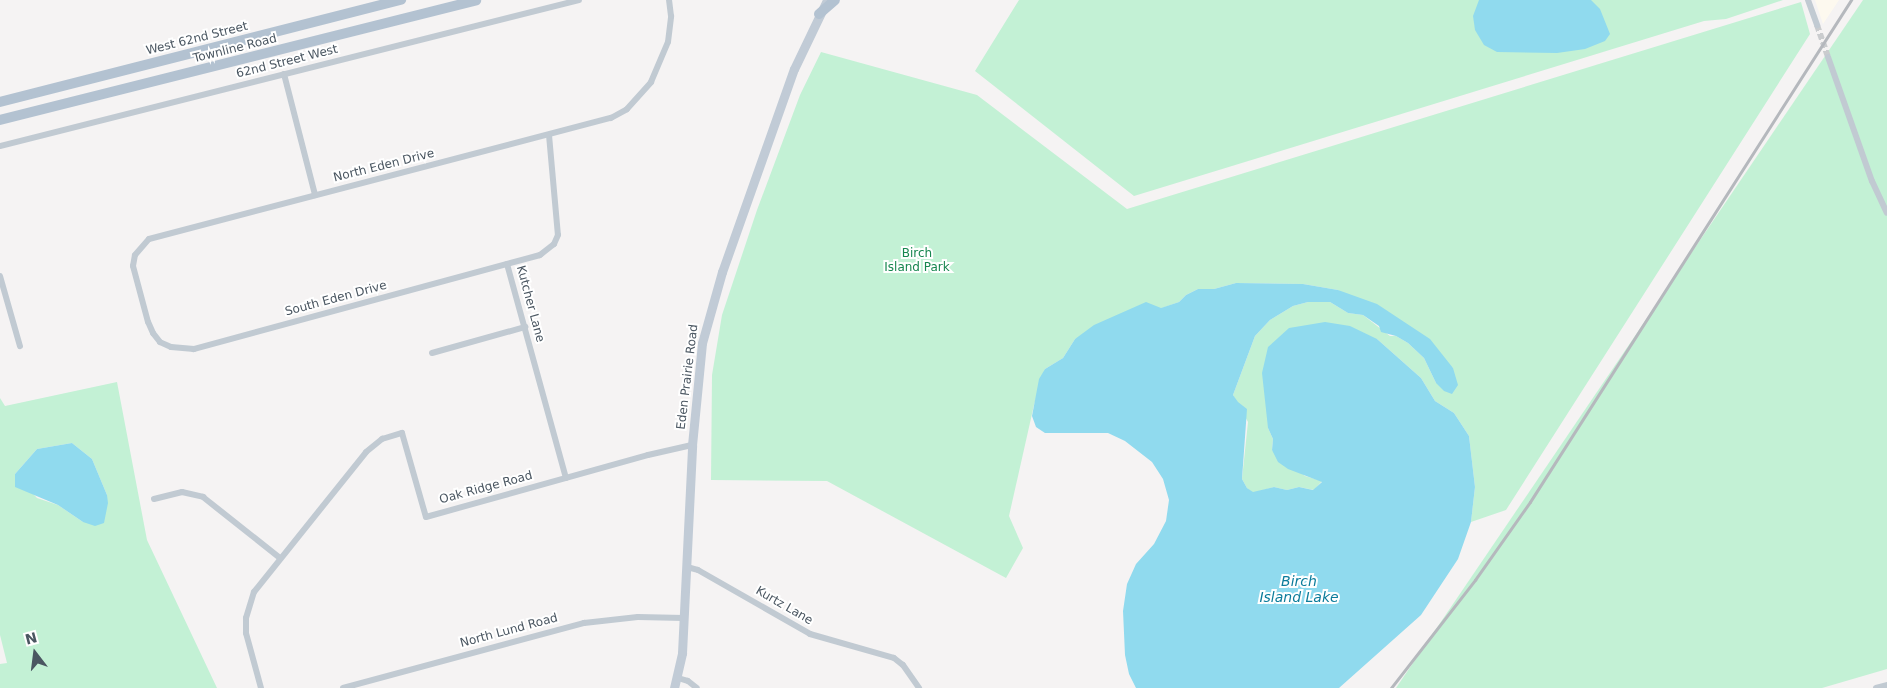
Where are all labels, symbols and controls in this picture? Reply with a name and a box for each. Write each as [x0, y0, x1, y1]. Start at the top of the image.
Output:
street label: West 62nd Street [145, 19, 249, 59]
street label: Townline Road [192, 32, 278, 66]
street label: 62nd Street West [235, 42, 339, 82]
street label: North Eden Drive [332, 147, 436, 185]
park label: Birch Island Park [884, 247, 950, 275]
street label: Kutcher Lane [513, 264, 547, 344]
street label: South Eden Drive [284, 278, 388, 320]
street label: Eden Prairie Road [674, 323, 702, 431]
street label: Oak Ridge Road [438, 469, 534, 507]
water label: Birch Island Lake [1259, 573, 1339, 606]
street label: Kurtz Lane [753, 584, 815, 628]
street label: North Lund Road [459, 611, 559, 651]
north arrow [10, 628, 60, 678]
text: N [23, 629, 39, 648]

